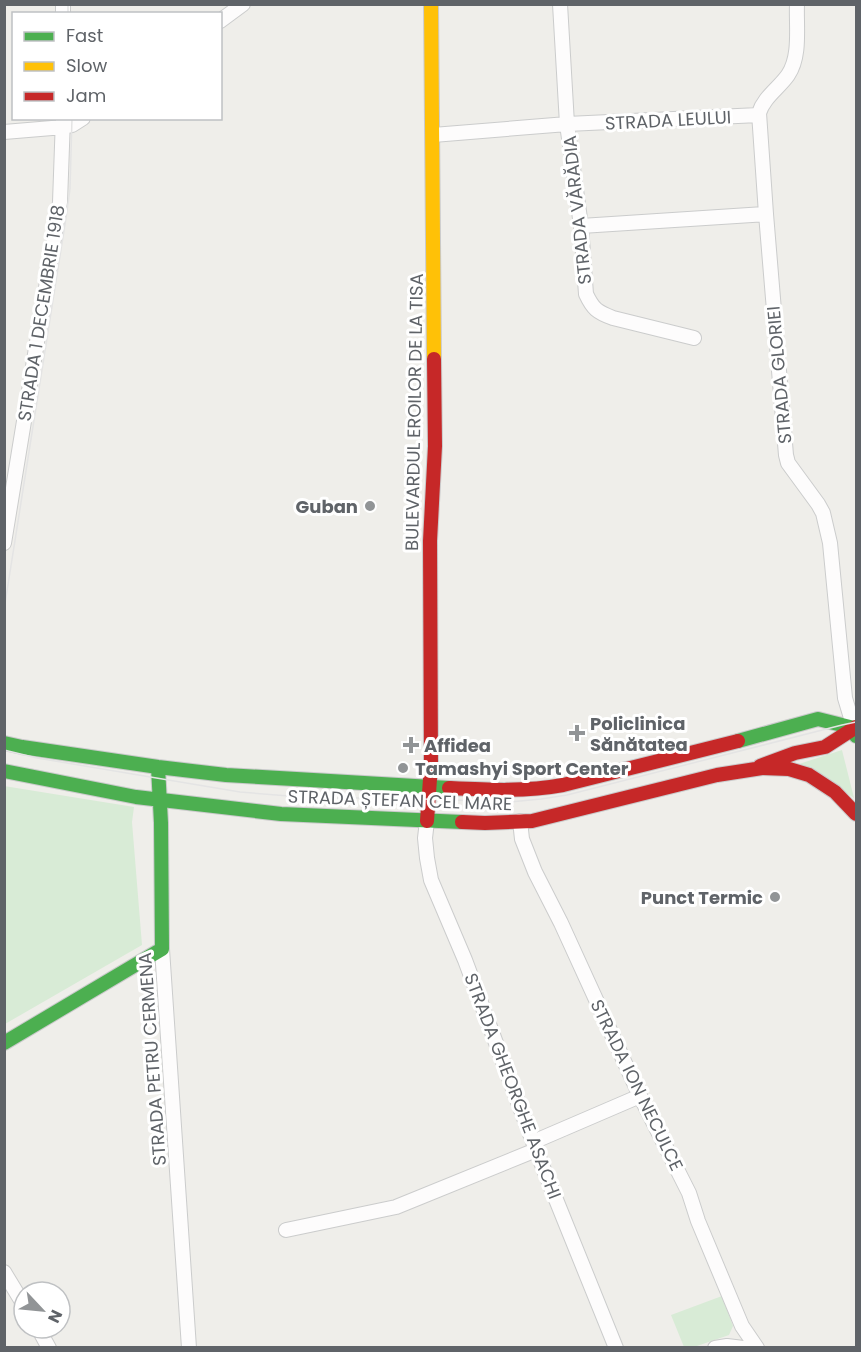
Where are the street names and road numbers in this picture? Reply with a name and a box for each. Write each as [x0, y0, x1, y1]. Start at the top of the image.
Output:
street label: STRADA LEULUI [604, 104, 732, 136]
street label: STRADA VĂRĂDIA [557, 134, 597, 286]
street label: STRADA 1 DECEMBRIE 1918 [12, 203, 70, 423]
street label: BULEVARDUL EROILOR DE LA TISA [399, 273, 429, 551]
street label: STRADA GLORIEI [761, 305, 797, 445]
street label: STRADA ȘTEFAN CEL MARE [287, 784, 513, 816]
street label: STRADA PETRU CERMENA [132, 951, 172, 1167]
street label: STRADA GHEORGHE ASACHI [458, 970, 568, 1202]
street label: STRADA ION NECULCE [585, 995, 689, 1175]

